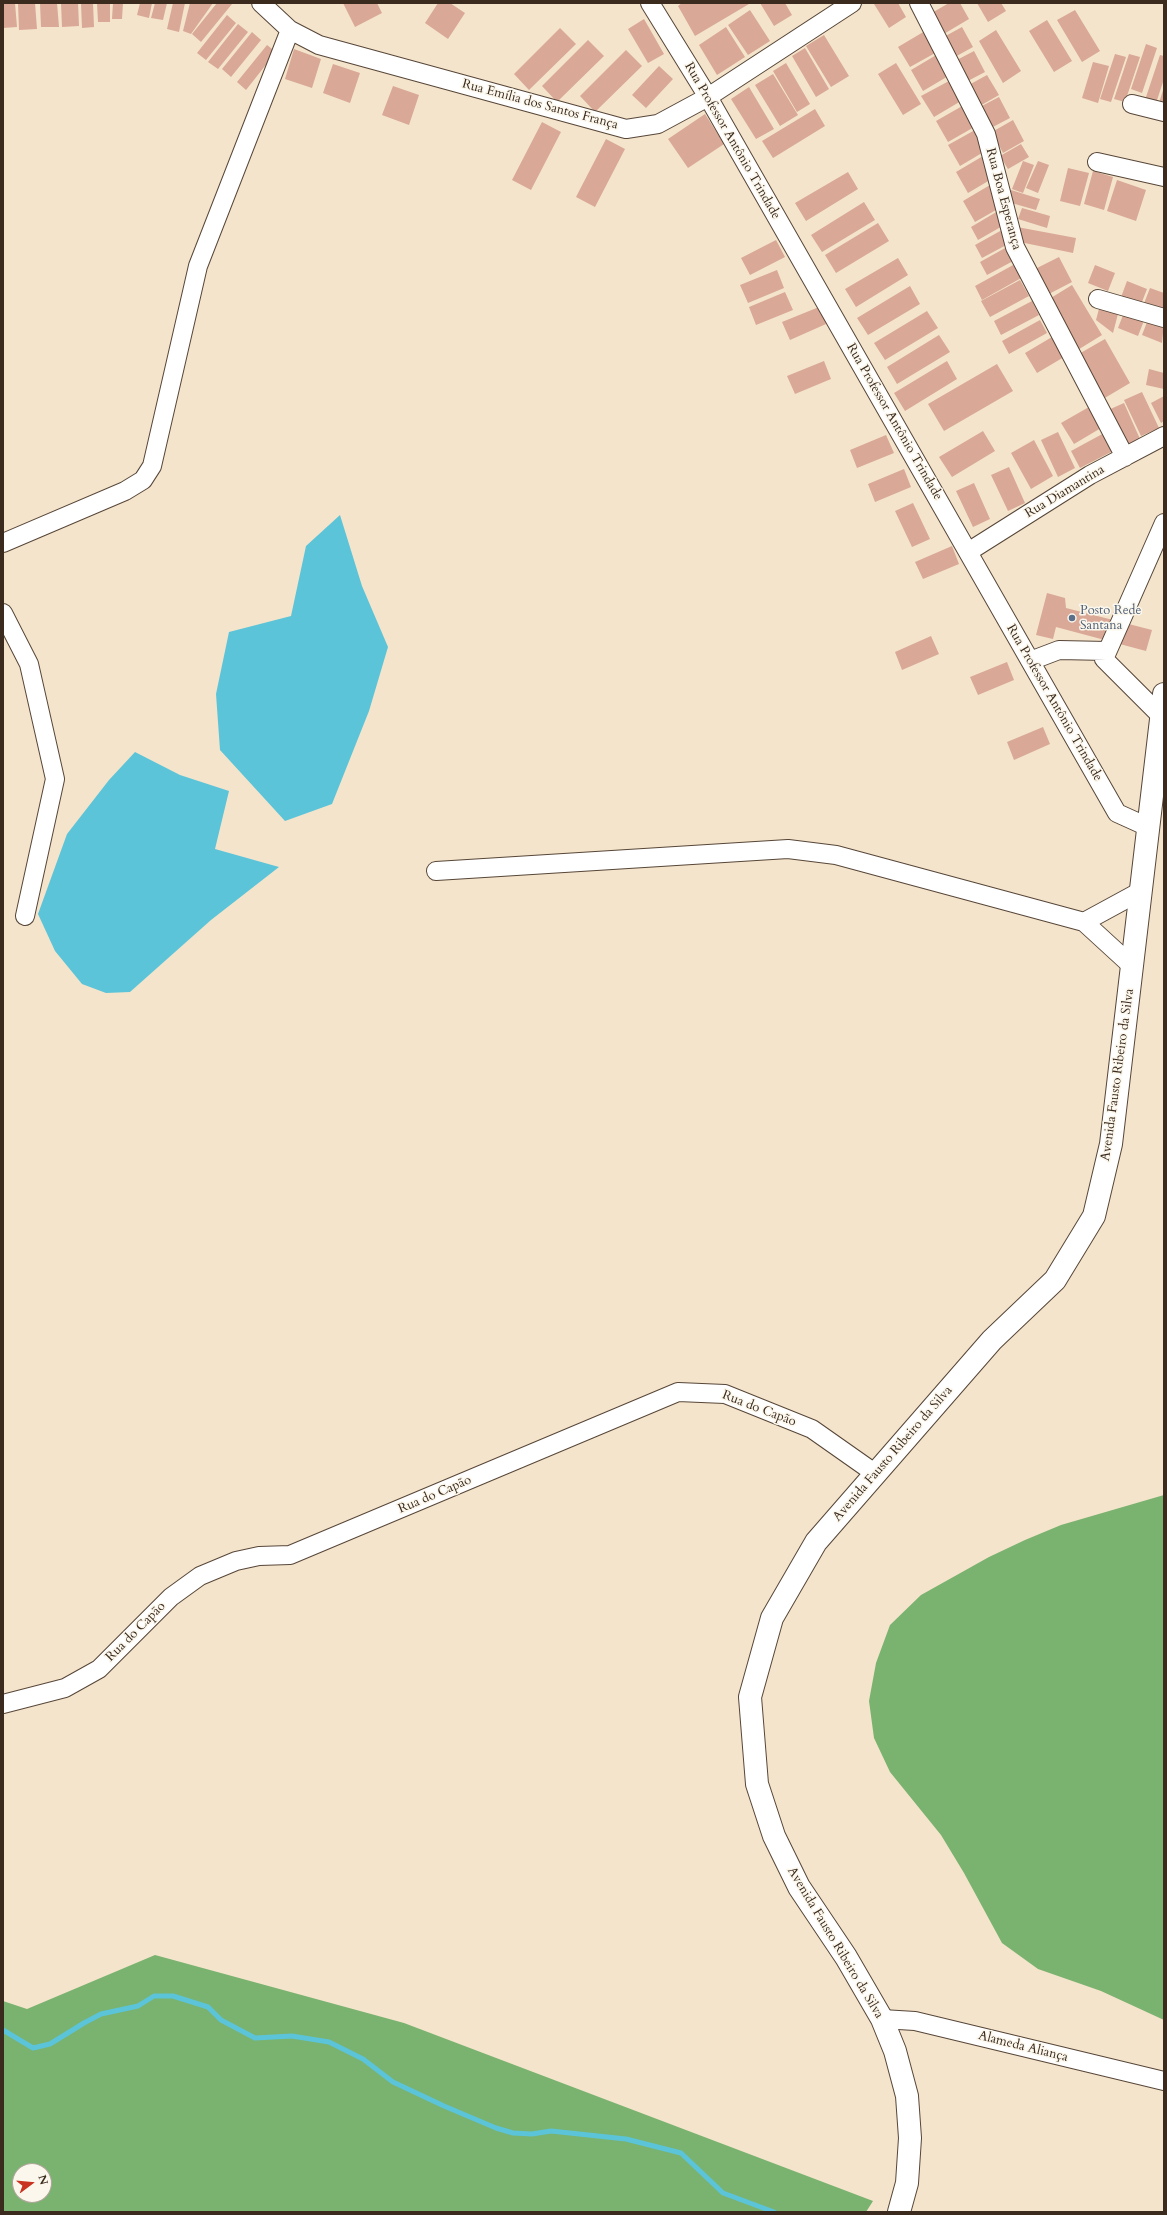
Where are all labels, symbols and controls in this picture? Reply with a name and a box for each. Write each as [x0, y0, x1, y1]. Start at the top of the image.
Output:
street label: Rua Professor Antônio Trindade [681, 60, 783, 222]
street label: Rua Emília dos Santos França [460, 77, 620, 133]
street label: Rua Boa Esperança [982, 146, 1024, 252]
street label: Rua Professor Antônio Trindade [843, 341, 945, 503]
street label: Rua Diamantina [1022, 462, 1108, 522]
place label: Posto Rede Santana [1080, 603, 1141, 634]
marker: Posto Rede Santana [1067, 613, 1077, 623]
street label: Rua Professor Antônio Trindade [1003, 622, 1105, 784]
street label: Avenida Fausto Ribeiro da Silva [1098, 988, 1138, 1162]
street label: Avenida Fausto Ribeiro da Silva [830, 1383, 956, 1525]
street label: Rua do Capão [720, 1388, 798, 1430]
street label: Rua do Capão [396, 1473, 474, 1517]
street label: Rua do Capão [103, 1599, 169, 1665]
street label: Avenida Fausto Ribeiro da Silva [783, 1864, 887, 2022]
street label: Alameda Aliança [977, 2028, 1069, 2066]
north arrow [12, 2163, 52, 2203]
text: N [35, 2173, 52, 2186]

